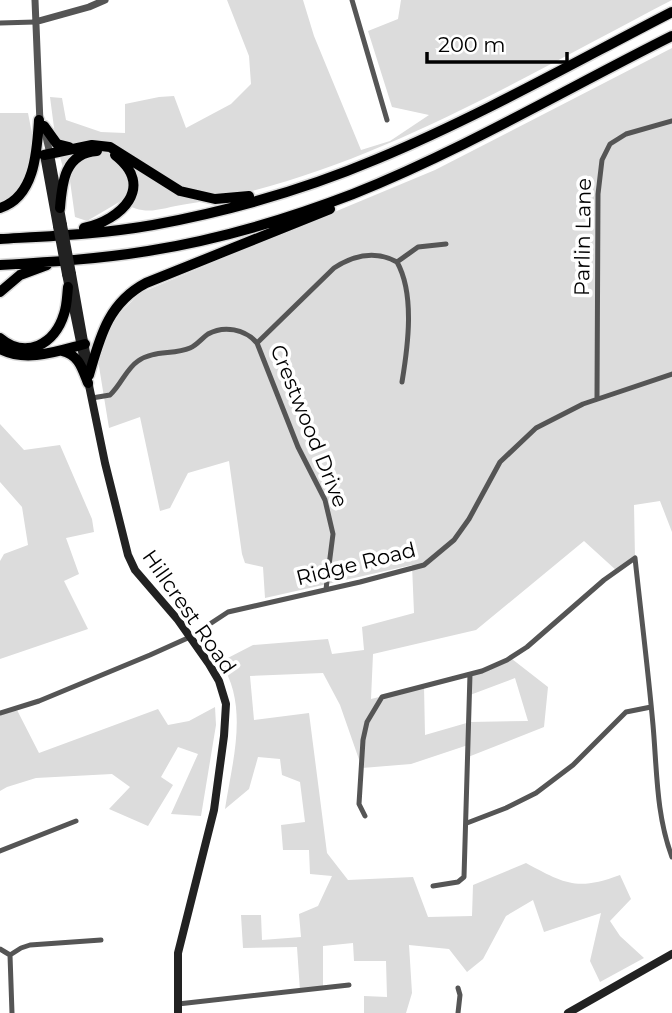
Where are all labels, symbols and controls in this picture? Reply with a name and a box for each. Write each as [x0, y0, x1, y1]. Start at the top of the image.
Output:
scale bar [427, 21, 567, 65]
text: 200 m [438, 32, 505, 57]
street label: Parlin Lane [569, 178, 596, 296]
street label: Crestwood Drive [265, 341, 354, 511]
street label: Ridge Road [293, 537, 418, 590]
street label: Hillcrest Road [137, 545, 241, 679]

